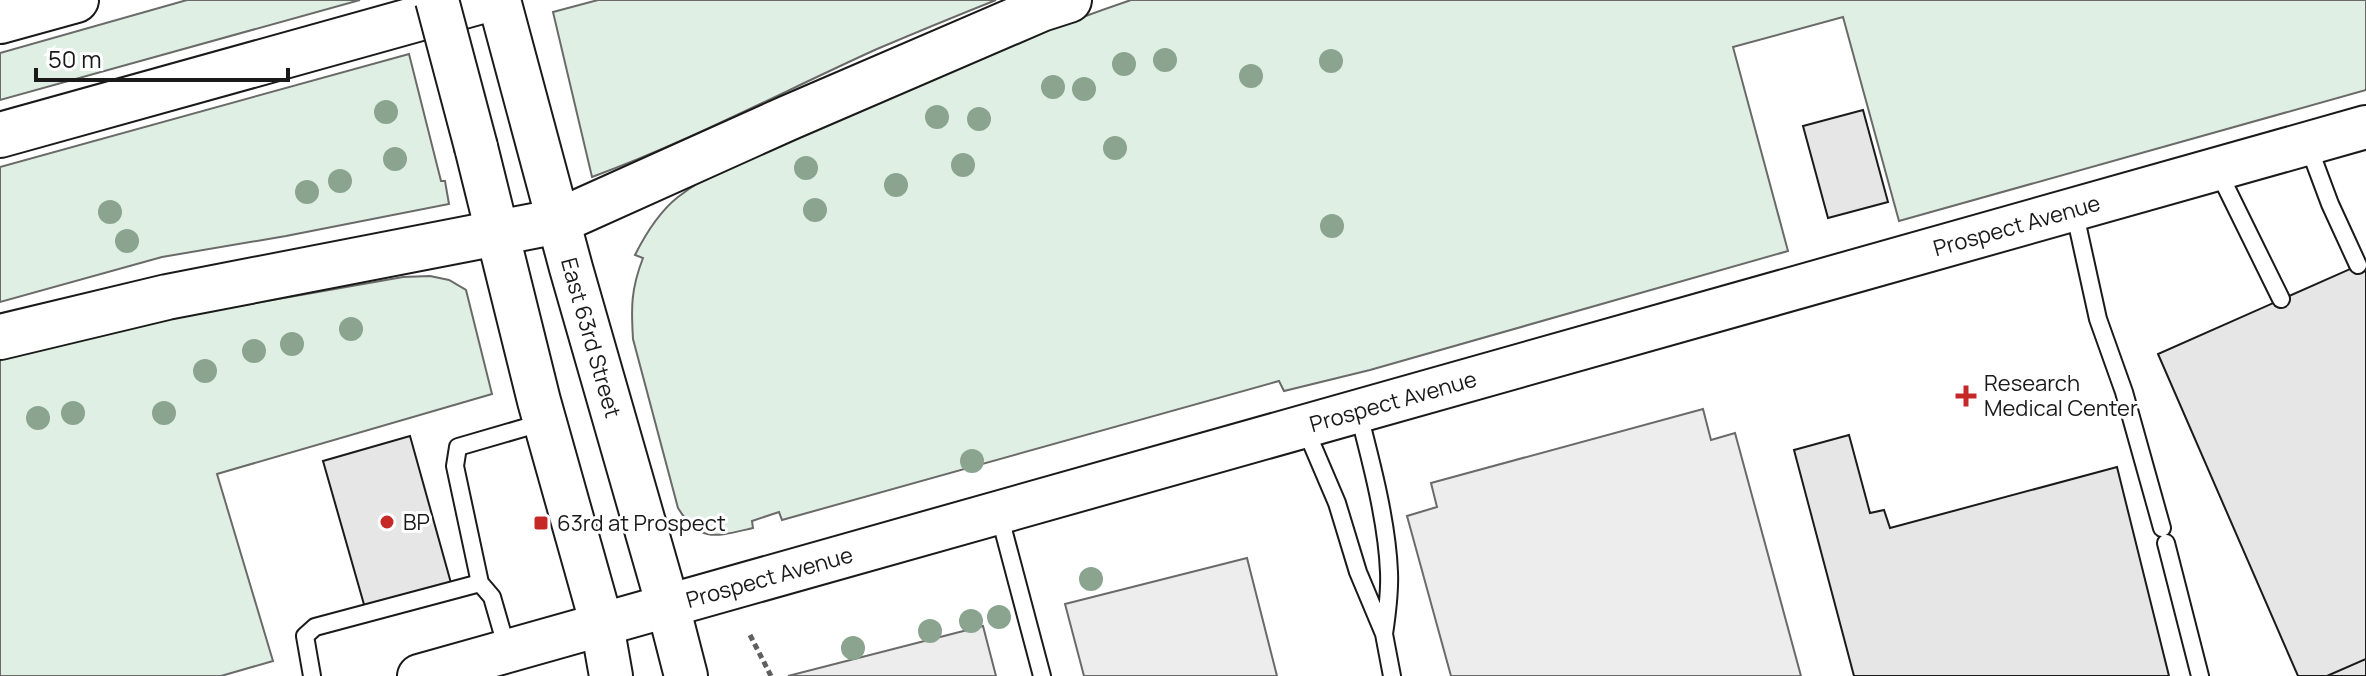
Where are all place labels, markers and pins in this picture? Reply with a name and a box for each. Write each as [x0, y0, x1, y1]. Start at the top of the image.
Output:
place label: Research Medical Center [1984, 368, 2138, 423]
marker: Research Medical Center [1955, 385, 1977, 407]
place label: BP [403, 507, 430, 537]
place label: 63rd at Prospect [557, 508, 726, 538]
marker: BP [378, 513, 396, 531]
marker: 63rd at Prospect [532, 514, 550, 532]

